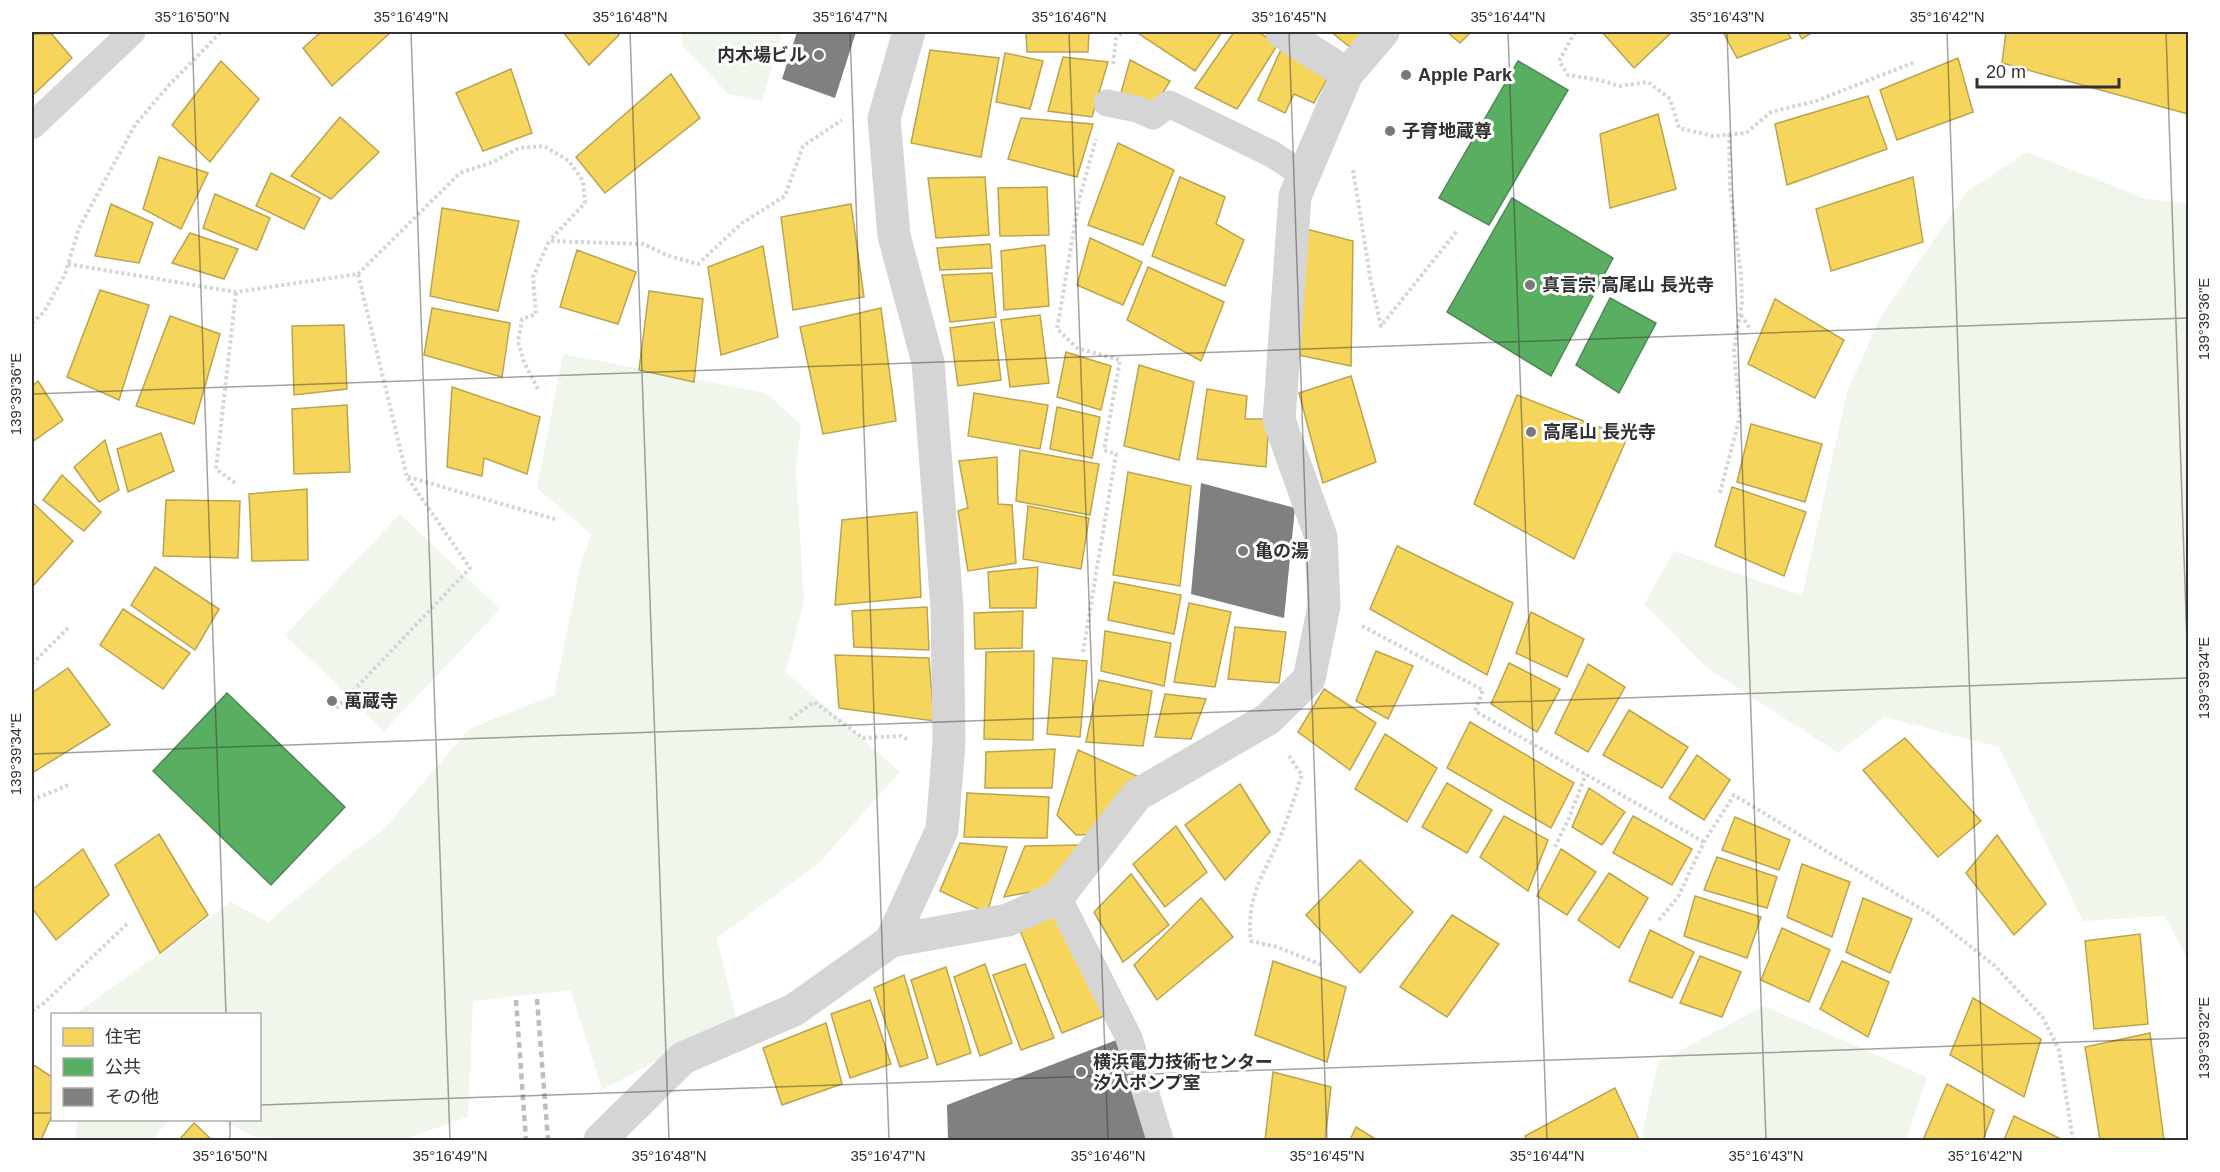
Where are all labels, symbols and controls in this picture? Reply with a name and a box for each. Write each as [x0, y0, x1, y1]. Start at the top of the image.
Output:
text: 35°16'50"N [154, 8, 230, 25]
text: 35°16'49"N [373, 8, 449, 25]
text: 35°16'48"N [592, 8, 668, 25]
text: 35°16'47"N [812, 8, 888, 25]
text: 35°16'46"N [1031, 8, 1107, 25]
text: 35°16'45"N [1251, 8, 1327, 25]
text: 35°16'44"N [1470, 8, 1546, 25]
text: 35°16'43"N [1689, 8, 1765, 25]
text: 35°16'42"N [1909, 8, 1985, 25]
place label: 内木場ビル [717, 45, 807, 65]
marker: 内木場ビル [812, 48, 826, 62]
scale bar [1977, 51, 2120, 89]
text: 20 m [1986, 62, 2026, 82]
place label: Apple Park [1418, 65, 1513, 85]
marker: Apple Park [1399, 68, 1413, 82]
place label: 子育地蔵尊 [1402, 121, 1492, 141]
marker: 子育地蔵尊 [1383, 124, 1397, 138]
place label: 真言宗 高尾山 長光寺 [1542, 275, 1714, 295]
marker: 真言宗 高尾山 長光寺 [1523, 278, 1537, 292]
text: 139°39'36"E [2195, 278, 2212, 360]
text: 139°39'36"E [7, 353, 24, 435]
place label: 高尾山 長光寺 [1543, 422, 1656, 442]
marker: 高尾山 長光寺 [1524, 425, 1538, 439]
place label: 亀の湯 [1255, 540, 1309, 561]
marker: 亀の湯 [1236, 544, 1250, 558]
text: 139°39'34"E [2195, 637, 2212, 719]
place label: 萬蔵寺 [344, 691, 398, 711]
marker: 萬蔵寺 [325, 694, 339, 708]
text: 139°39'34"E [7, 713, 24, 795]
text: 139°39'32"E [2195, 997, 2212, 1079]
legend [51, 1013, 261, 1121]
text: 住宅 [105, 1027, 141, 1047]
place label: 横浜電力技術センター 汐入ポンプ室 [1093, 1052, 1273, 1093]
text: 公共 [105, 1057, 141, 1077]
marker: 横浜電力技術センター 汐入ポンプ室 [1074, 1065, 1088, 1079]
text: その他 [105, 1087, 159, 1107]
text: 35°16'50"N [192, 1147, 268, 1164]
text: 35°16'49"N [412, 1147, 488, 1164]
text: 35°16'48"N [631, 1147, 707, 1164]
text: 35°16'47"N [850, 1147, 926, 1164]
text: 35°16'46"N [1070, 1147, 1146, 1164]
text: 35°16'45"N [1289, 1147, 1365, 1164]
text: 35°16'44"N [1509, 1147, 1585, 1164]
text: 35°16'43"N [1728, 1147, 1804, 1164]
text: 35°16'42"N [1947, 1147, 2023, 1164]

